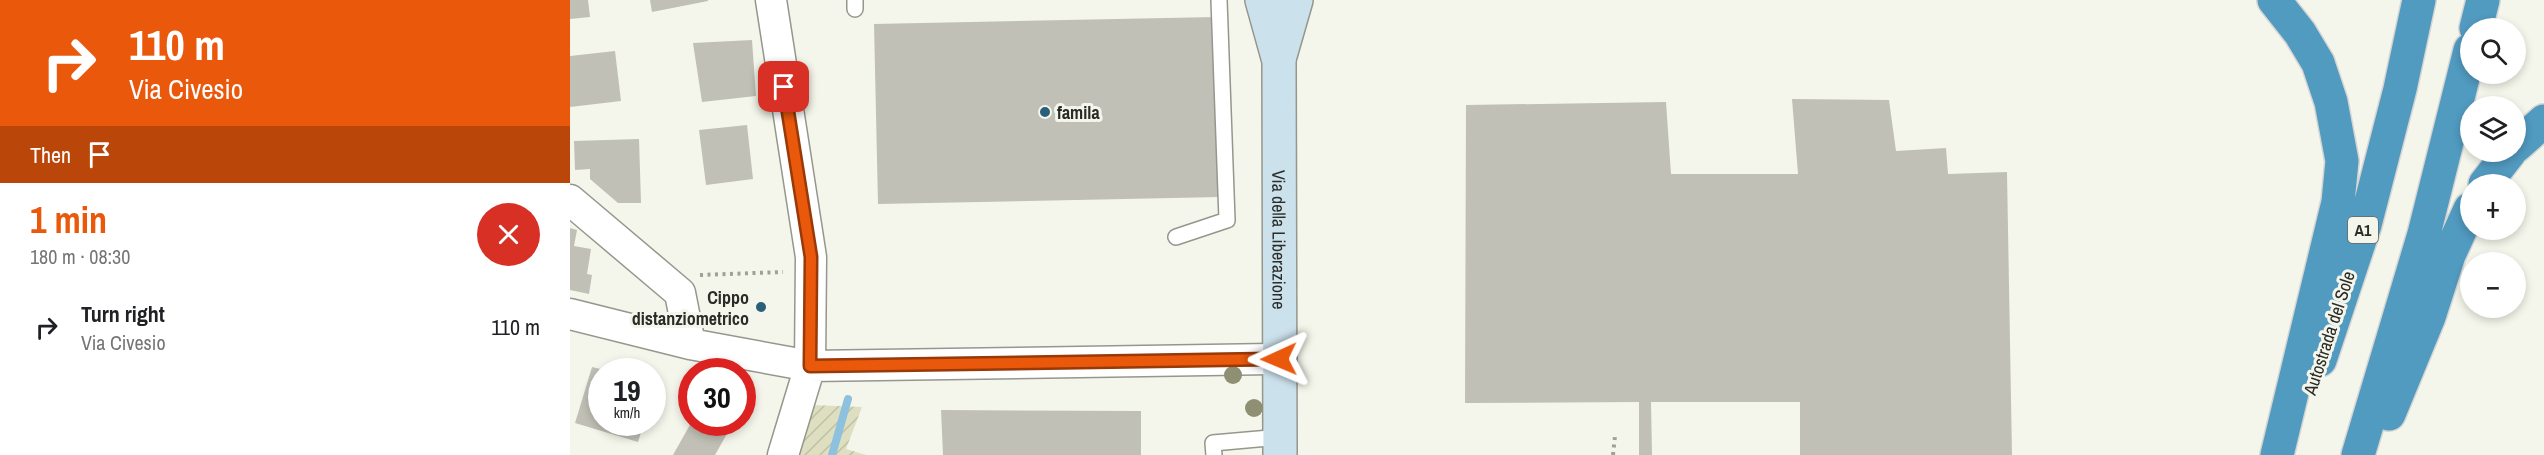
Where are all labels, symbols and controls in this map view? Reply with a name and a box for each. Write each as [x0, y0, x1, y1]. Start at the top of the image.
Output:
text: 110 m [129, 17, 225, 73]
map controls [2460, 18, 2526, 318]
button: search [2460, 18, 2526, 84]
icon: right [30, 24, 108, 102]
pin [758, 61, 809, 112]
icon: arrive [767, 70, 800, 103]
text: Via Civesio [129, 71, 243, 107]
button: layers [2460, 96, 2526, 162]
place label: famila [1057, 100, 1100, 125]
marker: famila [1038, 105, 1052, 119]
icon: arrive [83, 138, 116, 171]
text: Then [30, 140, 71, 170]
street label: Via della Liberazione [1267, 170, 1292, 309]
button: + [2460, 174, 2526, 240]
text: 1 min [30, 196, 107, 244]
button: close [477, 203, 540, 266]
road number: A1 [2348, 217, 2378, 243]
text: 180 m · 08:30 [30, 243, 130, 270]
button: − [2460, 252, 2526, 318]
street label: Autostrada del Sole [2297, 268, 2361, 399]
place label: Cippo distanziometrico [632, 285, 749, 331]
text: Turn right [81, 299, 165, 329]
marker: Cippo distanziometrico [754, 300, 768, 314]
icon: right [30, 311, 63, 344]
text: 110 m [491, 312, 540, 342]
position arrow [1247, 327, 1311, 391]
text: Via Civesio [81, 329, 166, 356]
speed limit sign: 30 [678, 358, 756, 436]
text: 19 [613, 370, 641, 410]
text: km/h [614, 402, 640, 423]

